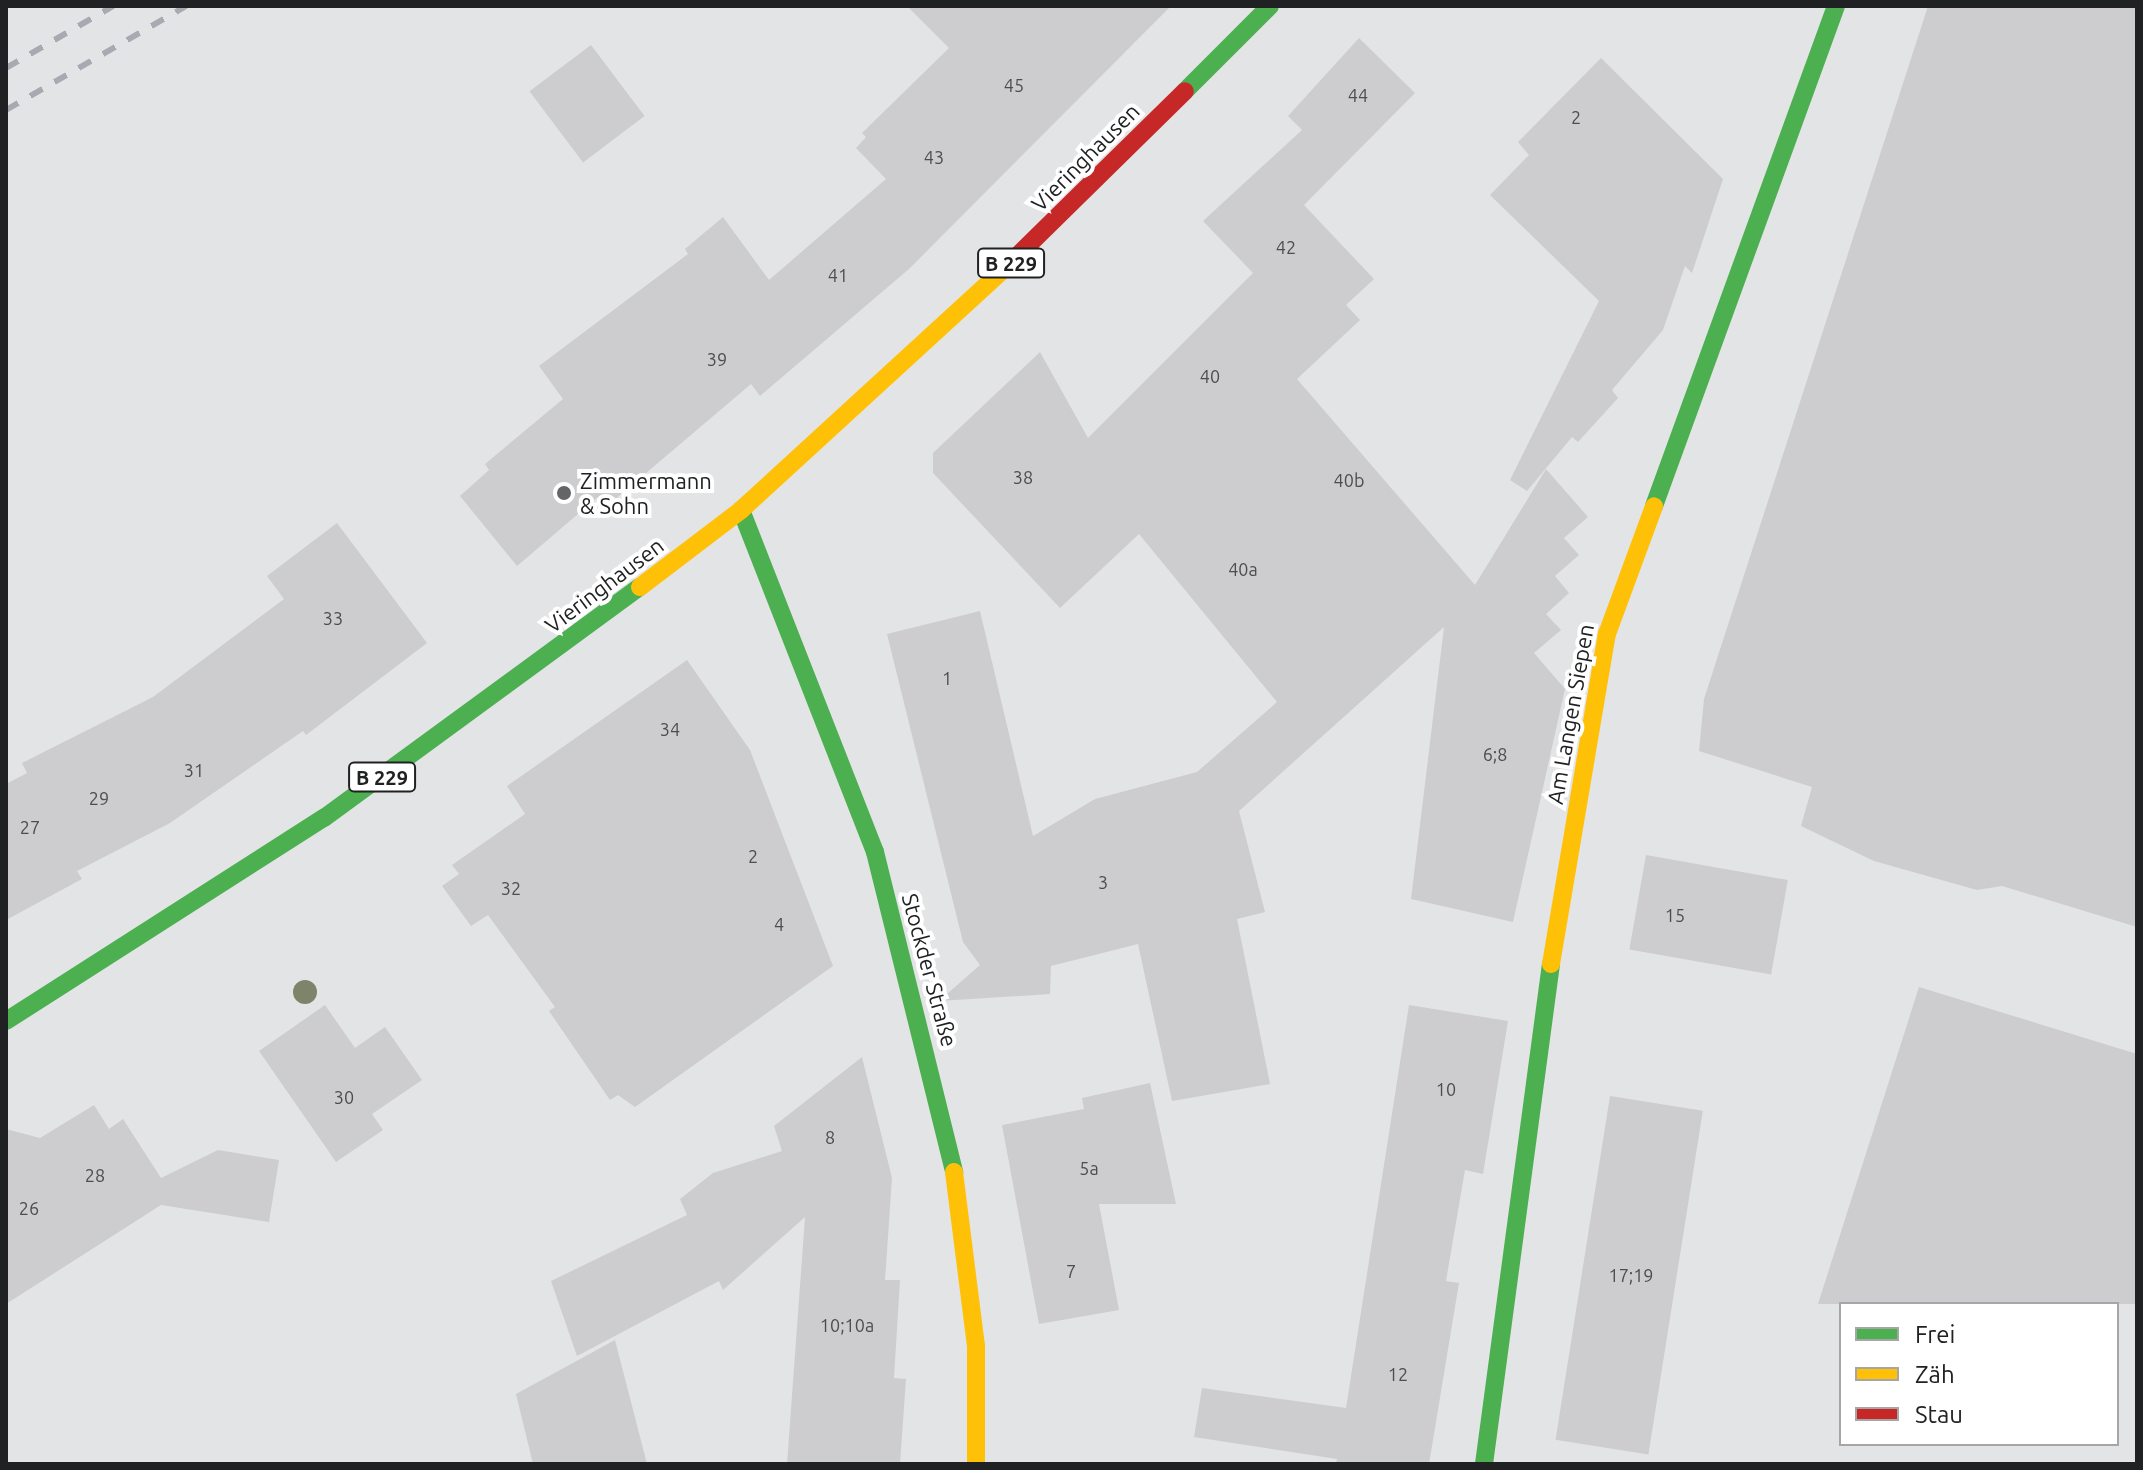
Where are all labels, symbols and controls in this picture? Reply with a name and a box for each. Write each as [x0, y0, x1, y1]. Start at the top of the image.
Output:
house number: 45 [1004, 74, 1024, 96]
house number: 44 [1348, 84, 1368, 106]
street label: Vieringhausen [1026, 98, 1144, 216]
house number: 2 [1571, 106, 1581, 128]
house number: 43 [924, 146, 944, 168]
house number: 42 [1276, 236, 1296, 258]
road number: B 229 [977, 247, 1045, 279]
house number: 41 [828, 264, 848, 286]
house number: 39 [707, 348, 727, 370]
house number: 40 [1200, 365, 1220, 387]
house number: 38 [1013, 466, 1033, 488]
place label: Zimmermann & Sohn [580, 467, 712, 518]
house number: 40b [1334, 469, 1364, 491]
marker: Zimmermann & Sohn [555, 484, 573, 502]
street label: Vieringhausen [539, 532, 669, 638]
house number: 40a [1228, 558, 1258, 580]
house number: 33 [323, 607, 343, 629]
street label: Am Langen Siepen [1541, 622, 1599, 806]
house number: 1 [942, 667, 952, 689]
house number: 34 [660, 718, 680, 740]
house number: 6;8 [1483, 743, 1507, 765]
house number: 31 [184, 759, 204, 781]
road number: B 229 [348, 761, 416, 793]
house number: 29 [89, 787, 109, 809]
house number: 27 [20, 816, 40, 838]
house number: 2 [748, 845, 758, 867]
house number: 3 [1098, 871, 1108, 893]
house number: 32 [501, 877, 521, 899]
street label: Stockder Straße [897, 890, 963, 1050]
house number: 15 [1665, 904, 1685, 926]
house number: 4 [774, 913, 784, 935]
house number: 10 [1436, 1078, 1456, 1100]
house number: 30 [334, 1086, 354, 1108]
house number: 8 [825, 1126, 835, 1148]
house number: 5a [1079, 1157, 1099, 1179]
house number: 28 [85, 1164, 105, 1186]
house number: 26 [19, 1197, 39, 1219]
house number: 7 [1066, 1260, 1076, 1282]
house number: 17;19 [1608, 1264, 1654, 1286]
legend [1839, 1302, 2119, 1446]
house number: 10;10a [820, 1314, 874, 1336]
text: Frei [1915, 1321, 1955, 1348]
text: Zäh [1915, 1361, 1955, 1388]
house number: 12 [1388, 1363, 1408, 1385]
text: Stau [1915, 1401, 1963, 1428]

